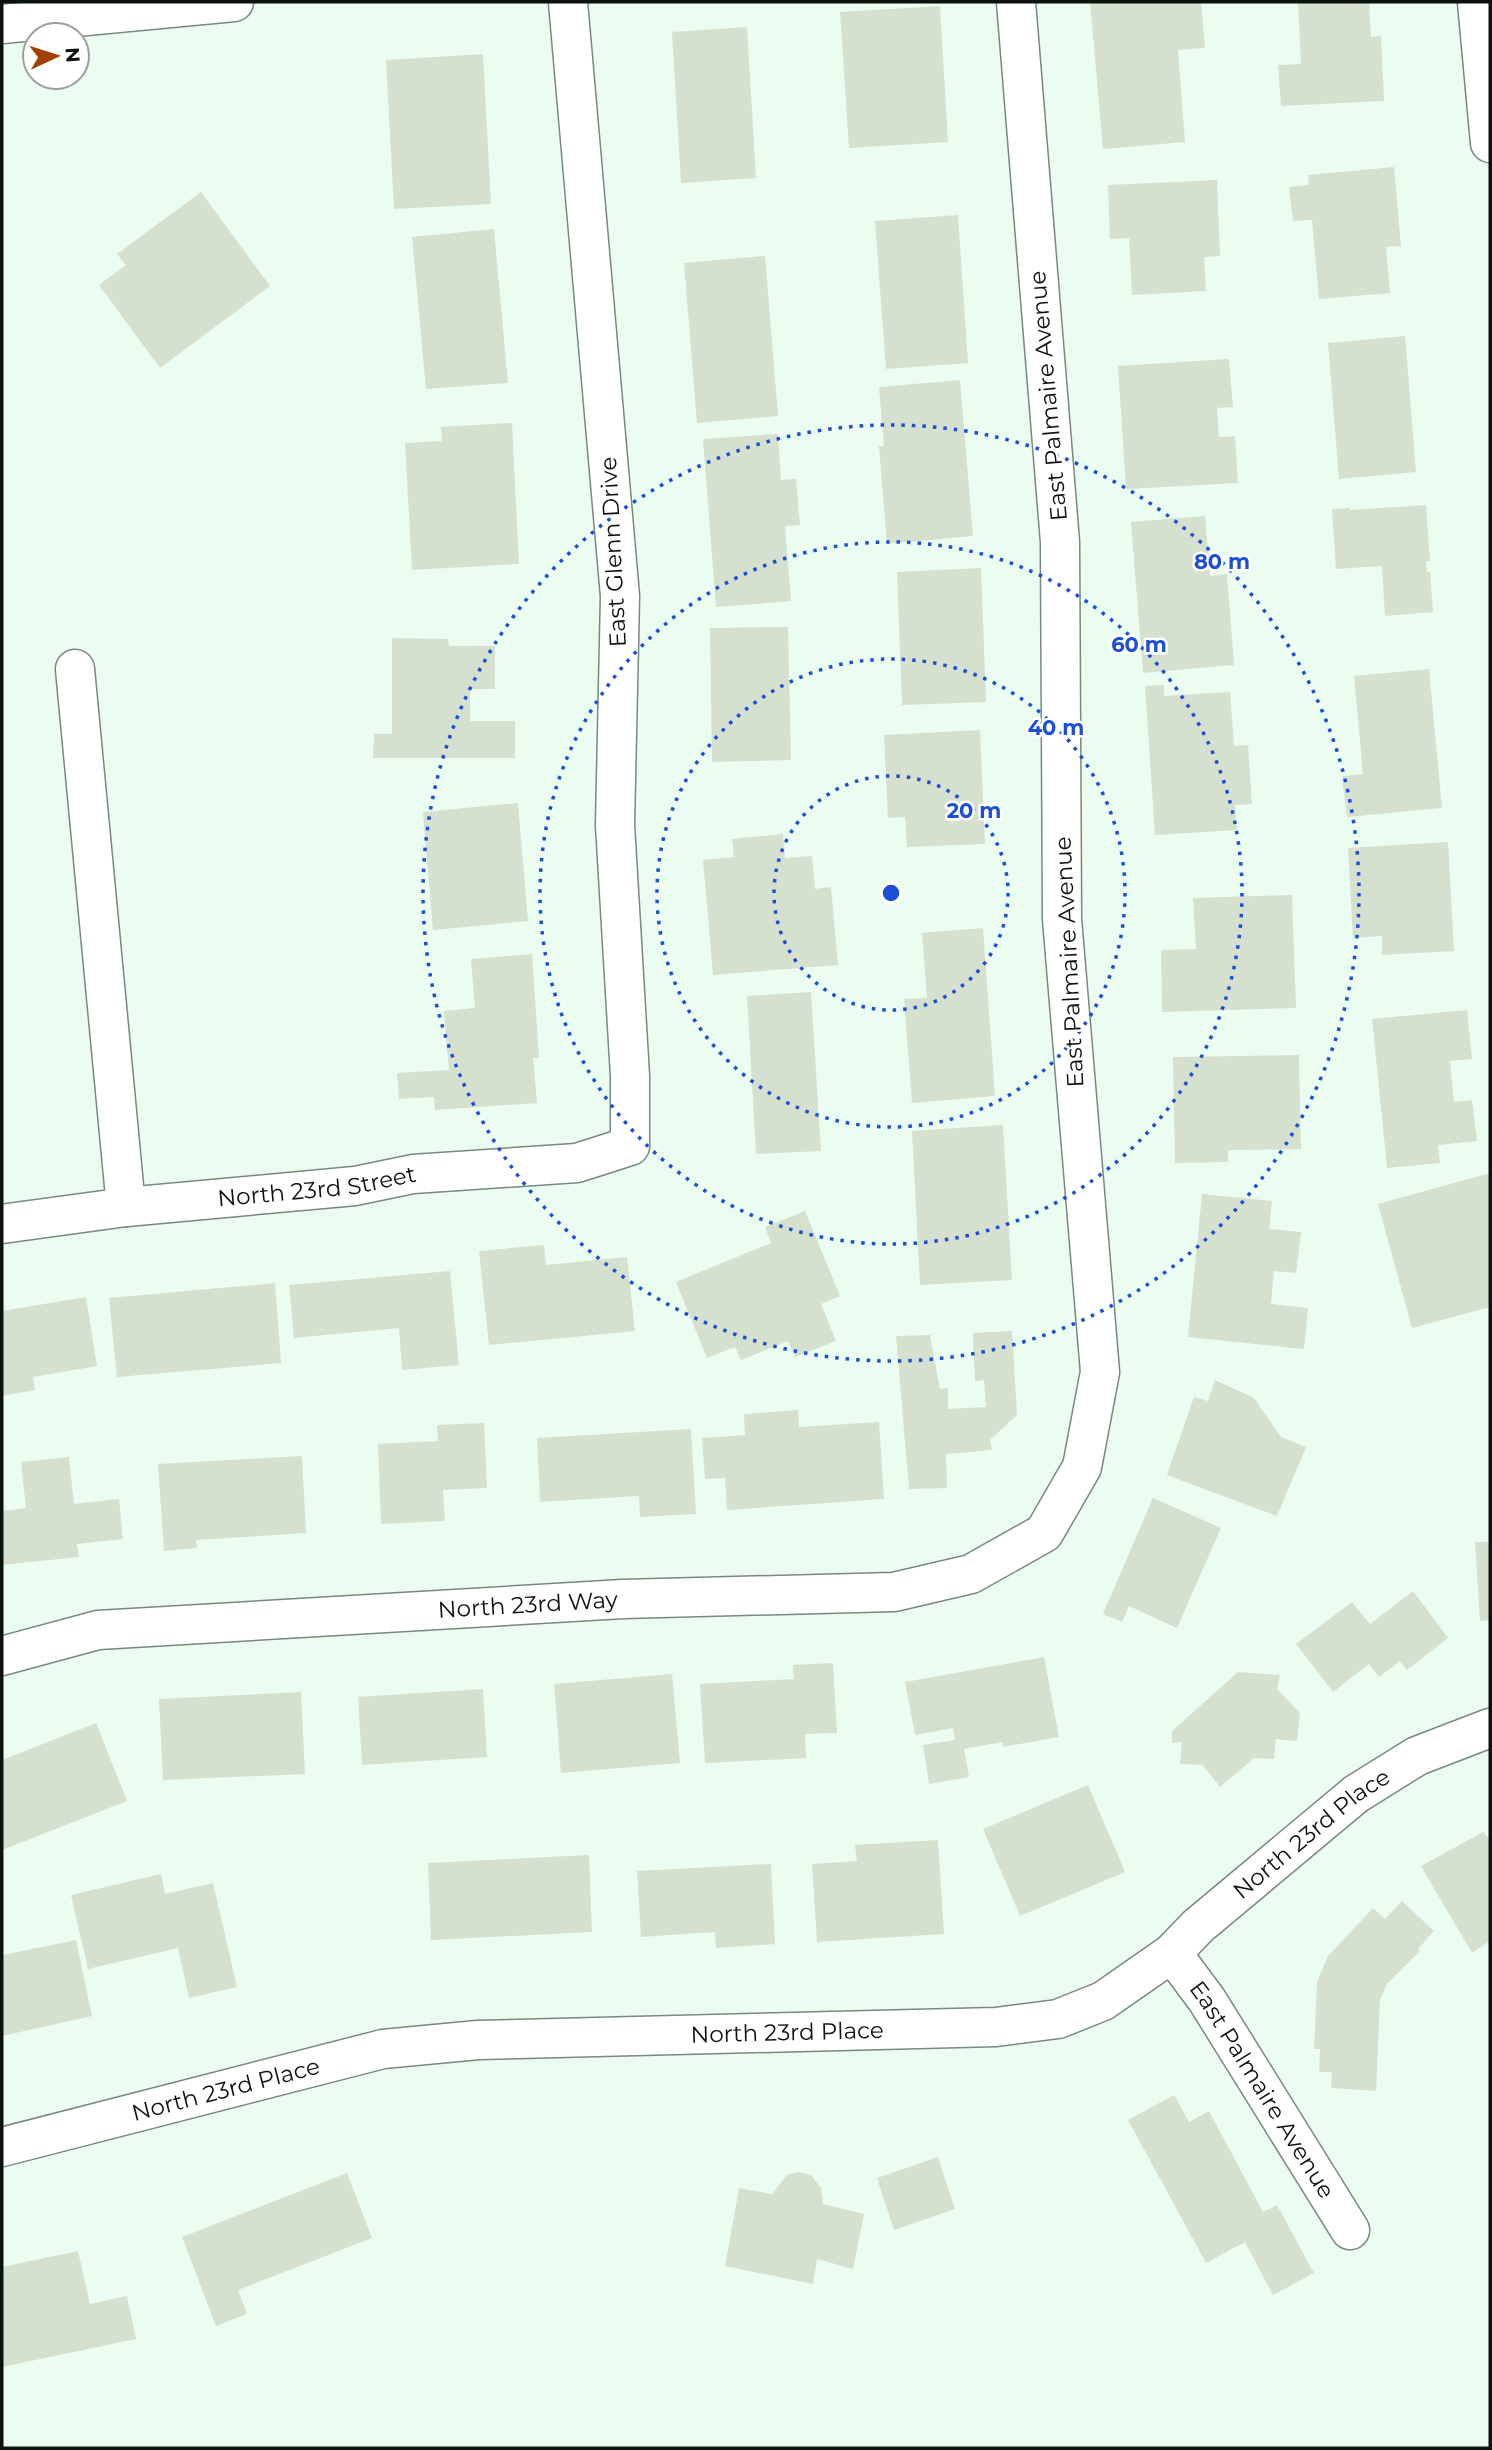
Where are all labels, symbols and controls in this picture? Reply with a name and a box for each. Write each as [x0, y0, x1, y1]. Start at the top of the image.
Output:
north arrow [21, 21, 91, 91]
text: N [60, 46, 84, 63]
street label: East Palmaire Avenue [1023, 270, 1073, 522]
street label: East Glenn Drive [594, 456, 632, 648]
text: 80 m [1194, 549, 1250, 574]
text: 60 m [1111, 632, 1167, 657]
text: 40 m [1028, 715, 1084, 740]
text: 20 m [947, 798, 1001, 823]
street label: East Palmaire Avenue [1048, 836, 1090, 1088]
centre of rings [879, 881, 903, 905]
street label: North 23rd Street [216, 1160, 418, 1213]
street label: North 23rd Way [437, 1585, 619, 1624]
street label: North 23rd Place [1227, 1762, 1395, 1905]
street label: East Palmaire Avenue [1184, 1975, 1341, 2204]
street label: North 23rd Place [690, 2016, 884, 2049]
street label: North 23rd Place [129, 2052, 323, 2127]

